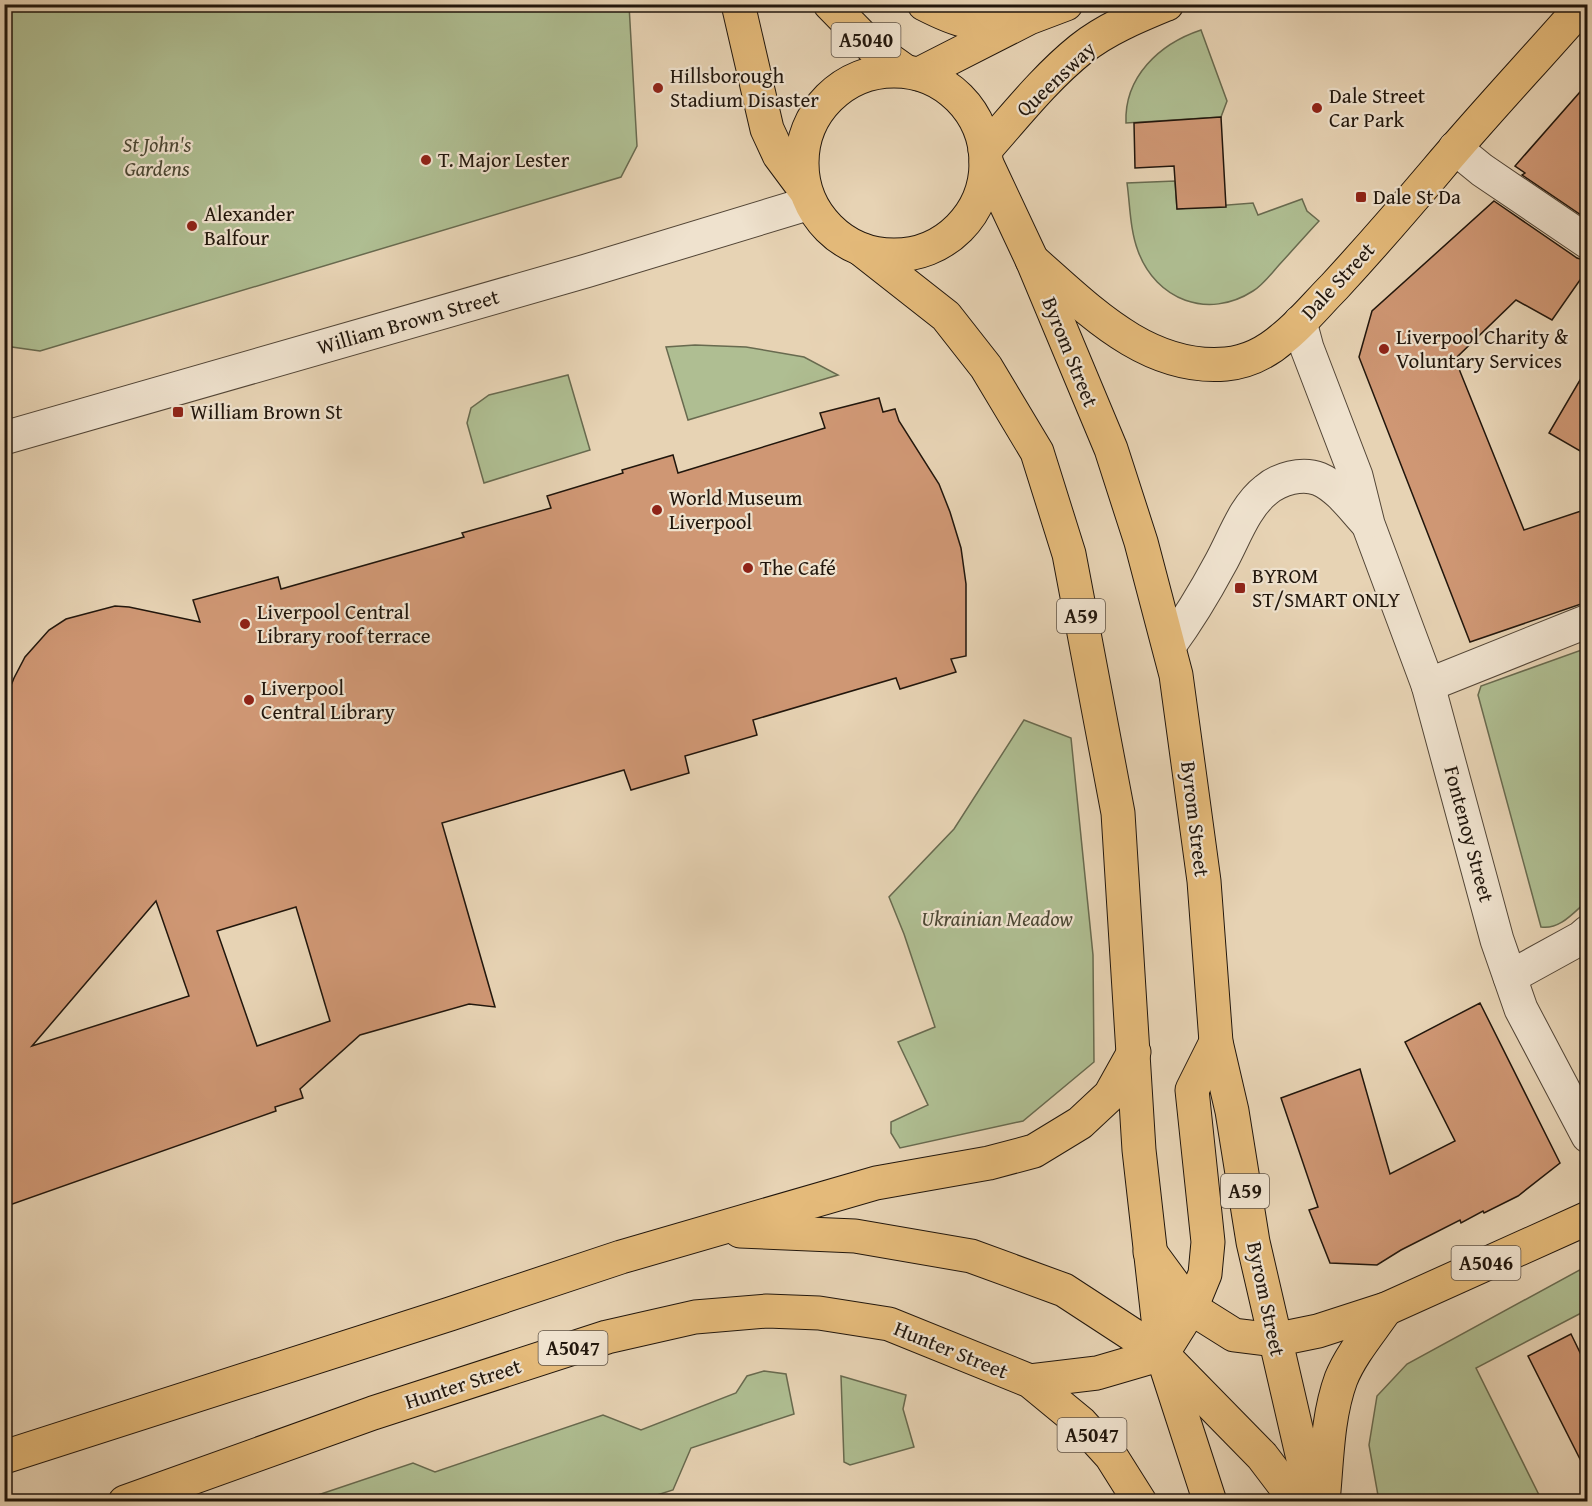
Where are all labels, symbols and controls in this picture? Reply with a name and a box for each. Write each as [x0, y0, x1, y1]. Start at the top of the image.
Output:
road number: A5040 [832, 23, 900, 57]
street label: Queensway [1009, 33, 1103, 124]
place label: Hillsborough Stadium Disaster [670, 60, 819, 115]
place label: Dale Street Car Park [1329, 80, 1426, 135]
marker: Hillsborough Stadium Disaster [651, 81, 665, 95]
marker: Dale Street Car Park [1310, 101, 1324, 115]
park label: St John's Gardens [123, 129, 192, 184]
place label: T. Major Lester [438, 144, 570, 175]
marker: T. Major Lester [419, 153, 433, 167]
place label: Dale St Da [1373, 181, 1461, 212]
marker: Dale St Da [1354, 190, 1368, 204]
place label: Alexander Balfour [204, 198, 295, 253]
marker: Alexander Balfour [185, 219, 199, 233]
street label: Dale Street [1293, 234, 1382, 326]
street label: William Brown Street [313, 281, 503, 362]
street label: Byrom Street [1034, 292, 1107, 412]
place label: Liverpool Charity & Voluntary Services [1396, 321, 1569, 376]
marker: Liverpool Charity & Voluntary Services [1377, 342, 1391, 356]
place label: William Brown St [190, 396, 343, 427]
marker: William Brown St [171, 405, 185, 419]
place label: World Museum Liverpool [669, 482, 802, 537]
marker: World Museum Liverpool [650, 503, 664, 517]
place label: The Café [760, 552, 836, 583]
place label: BYROM ST/SMART ONLY [1252, 560, 1400, 615]
marker: The Café [741, 561, 755, 575]
marker: BYROM ST/SMART ONLY [1233, 581, 1247, 595]
place label: Liverpool Central Library roof terrace [257, 596, 431, 651]
road number: A59 [1057, 599, 1105, 633]
marker: Liverpool Central Library roof terrace [238, 617, 252, 631]
place label: Liverpool Central Library [261, 672, 395, 727]
marker: Liverpool Central Library [242, 693, 256, 707]
street label: Byrom Street [1173, 759, 1218, 879]
street label: Fontenoy Street [1436, 762, 1503, 906]
park label: Ukrainian Meadow [921, 903, 1073, 934]
road number: A59 [1221, 1174, 1269, 1208]
street label: Byrom Street [1239, 1239, 1294, 1360]
road number: A5046 [1452, 1246, 1520, 1280]
street label: Hunter Street [889, 1313, 1014, 1387]
road number: A5047 [538, 1331, 608, 1365]
street label: Hunter Street [401, 1350, 526, 1417]
road number: A5047 [1058, 1418, 1126, 1452]

